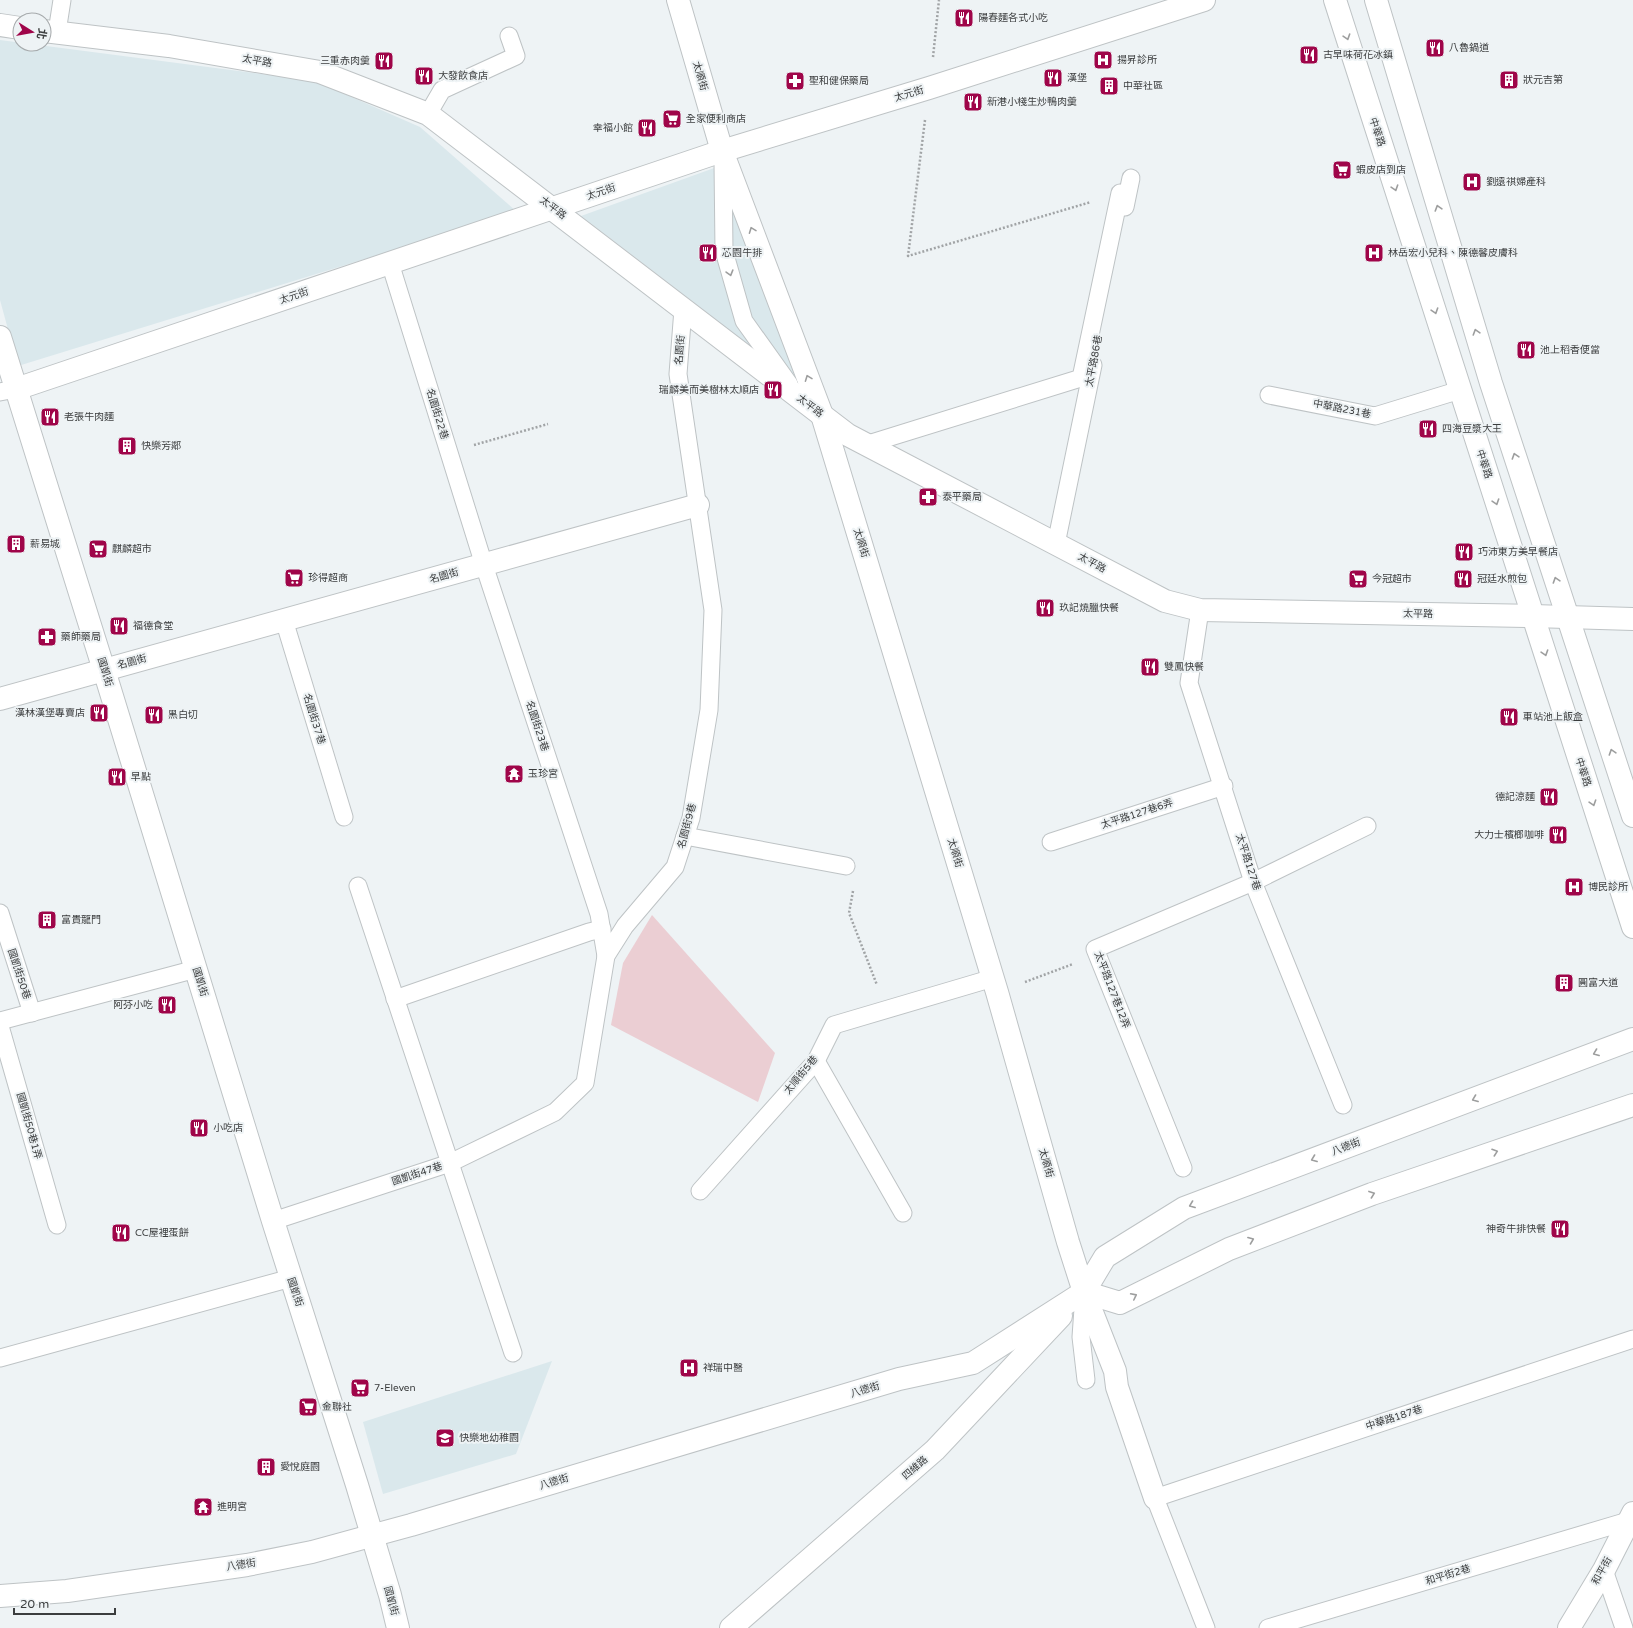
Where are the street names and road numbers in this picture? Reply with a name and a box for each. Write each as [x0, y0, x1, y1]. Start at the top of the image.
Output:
street label: 太平路 [241, 52, 273, 70]
street label: 太順街 [690, 60, 710, 92]
street label: 太元街 [893, 84, 925, 104]
street label: 中華路 [1367, 116, 1387, 148]
street label: 太元街 [585, 181, 617, 203]
street label: 太平路 [537, 194, 569, 222]
street label: 太元街 [278, 285, 310, 307]
street label: 太平路86巷 [1083, 334, 1105, 388]
street label: 名園街 [673, 335, 687, 365]
street label: 名園街22巷 [424, 387, 450, 441]
street label: 太平路 [794, 392, 826, 420]
street label: 中華路231巷 [1312, 397, 1372, 421]
street label: 中華路 [1474, 448, 1494, 480]
street label: 太順街 [851, 527, 871, 559]
street label: 太平路 [1076, 551, 1108, 575]
street label: 名園街 [428, 566, 460, 586]
street label: 太平路 [1403, 608, 1433, 620]
street label: 名園街 [116, 652, 148, 672]
street label: 國凱街 [95, 656, 115, 688]
street label: 名園街37巷 [301, 692, 327, 746]
street label: 名園街23巷 [523, 699, 551, 753]
street label: 中華路 [1573, 756, 1593, 788]
street label: 太平路127巷6弄 [1099, 797, 1175, 831]
street label: 名園街9巷 [675, 802, 699, 850]
street label: 太平路127巷 [1233, 832, 1263, 892]
street label: 太順街 [945, 837, 965, 869]
street label: 國凱街50巷 [5, 947, 33, 1001]
street label: 太平路127巷12弄 [1092, 950, 1132, 1030]
street label: 國凱街 [190, 966, 210, 998]
street label: 太順街5巷 [782, 1053, 820, 1097]
street label: 國凱街50巷1弄 [14, 1091, 44, 1161]
street label: 八德街 [1330, 1136, 1362, 1158]
street label: 太順街 [1036, 1147, 1056, 1179]
street label: 國凱街47巷 [390, 1160, 444, 1188]
street label: 國凱街 [285, 1276, 305, 1308]
street label: 八德街 [849, 1380, 881, 1400]
street label: 中華路187巷 [1364, 1403, 1424, 1433]
street label: 四維路 [900, 1454, 930, 1482]
street label: 八德街 [538, 1472, 570, 1492]
street label: 和平街 [1589, 1555, 1615, 1587]
street label: 八德街 [225, 1557, 257, 1573]
street label: 和平街2巷 [1424, 1562, 1472, 1588]
street label: 國凱街 [381, 1585, 401, 1617]

